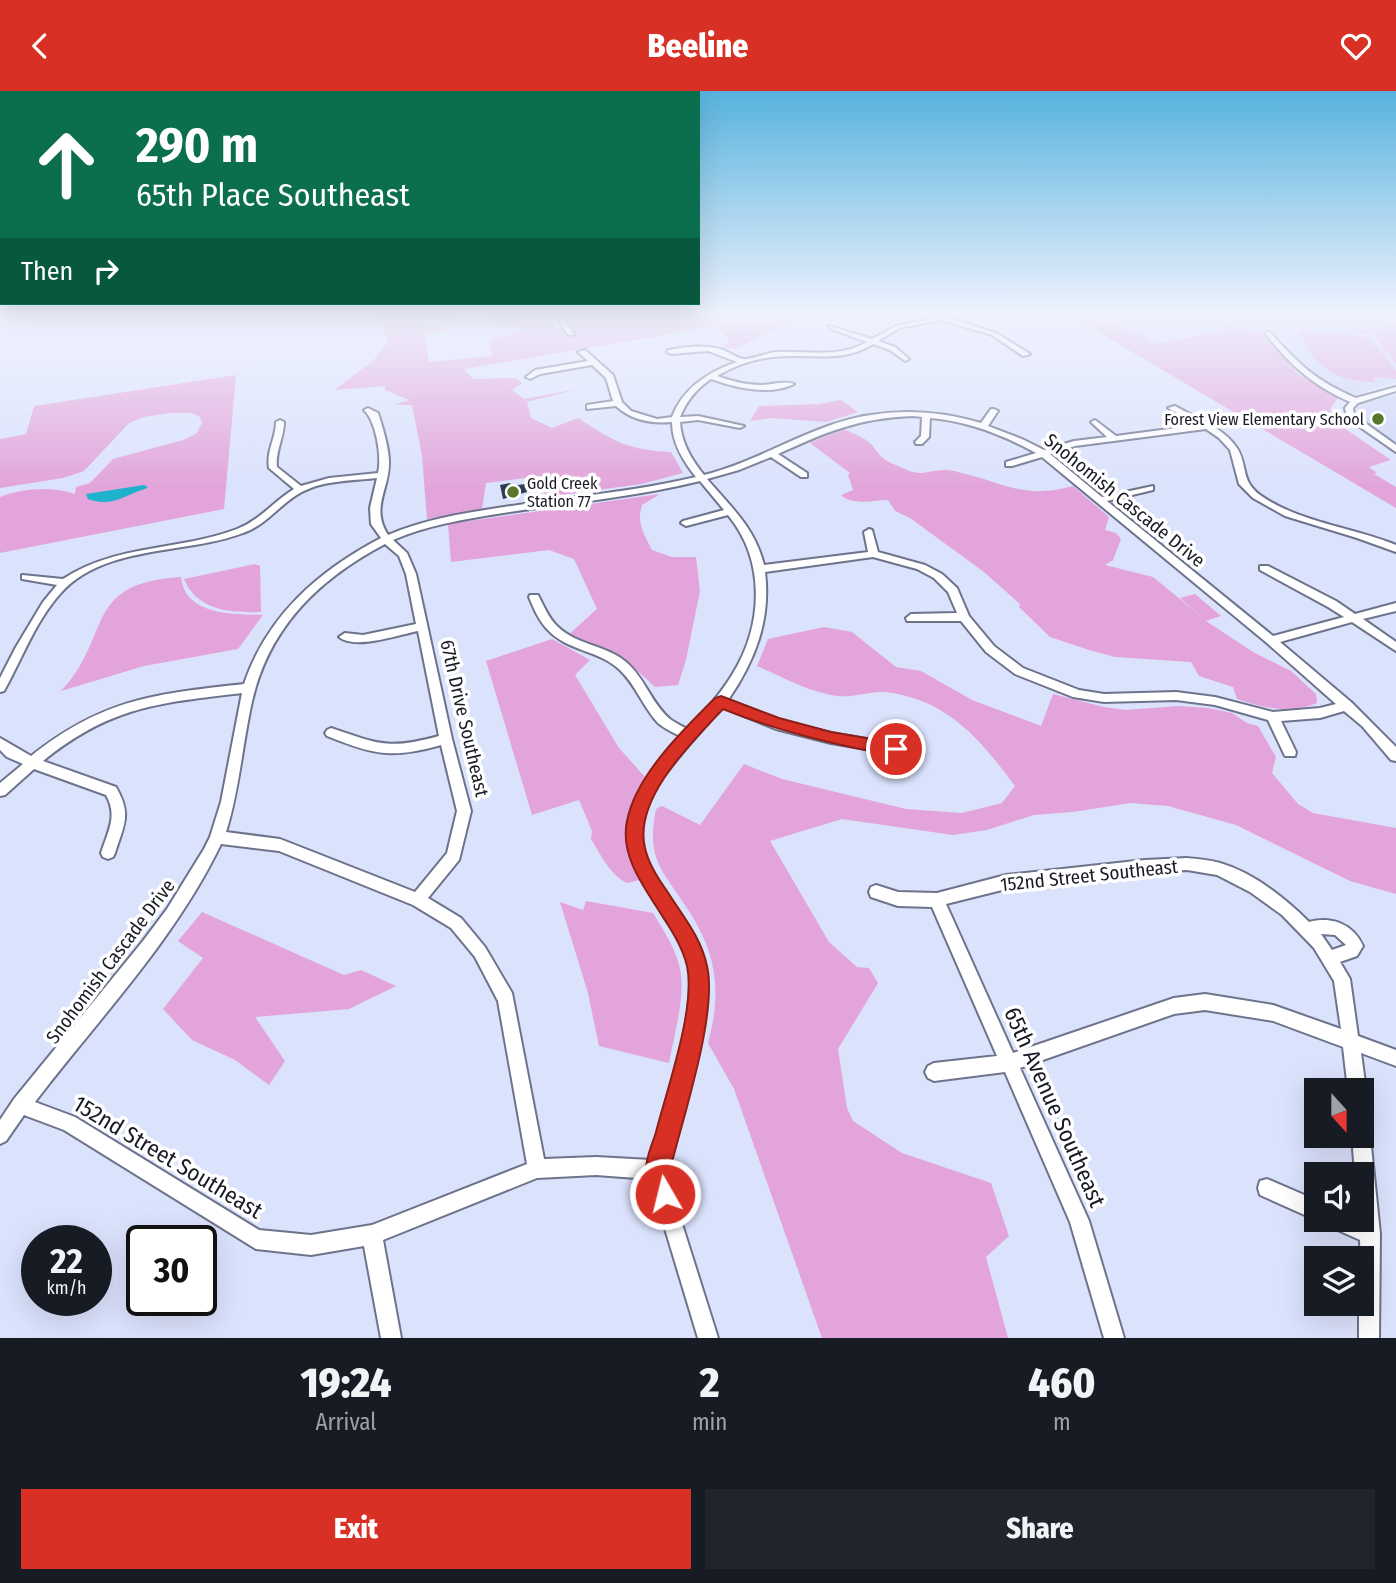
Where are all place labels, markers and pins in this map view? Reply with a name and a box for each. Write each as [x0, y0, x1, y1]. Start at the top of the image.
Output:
place label: Forest View Elementary School [1164, 410, 1364, 429]
marker: Forest View Elementary School [1370, 411, 1386, 427]
place label: Gold Creek Station 77 [527, 474, 598, 511]
marker: Gold Creek Station 77 [505, 484, 521, 500]
pin [866, 719, 926, 779]

